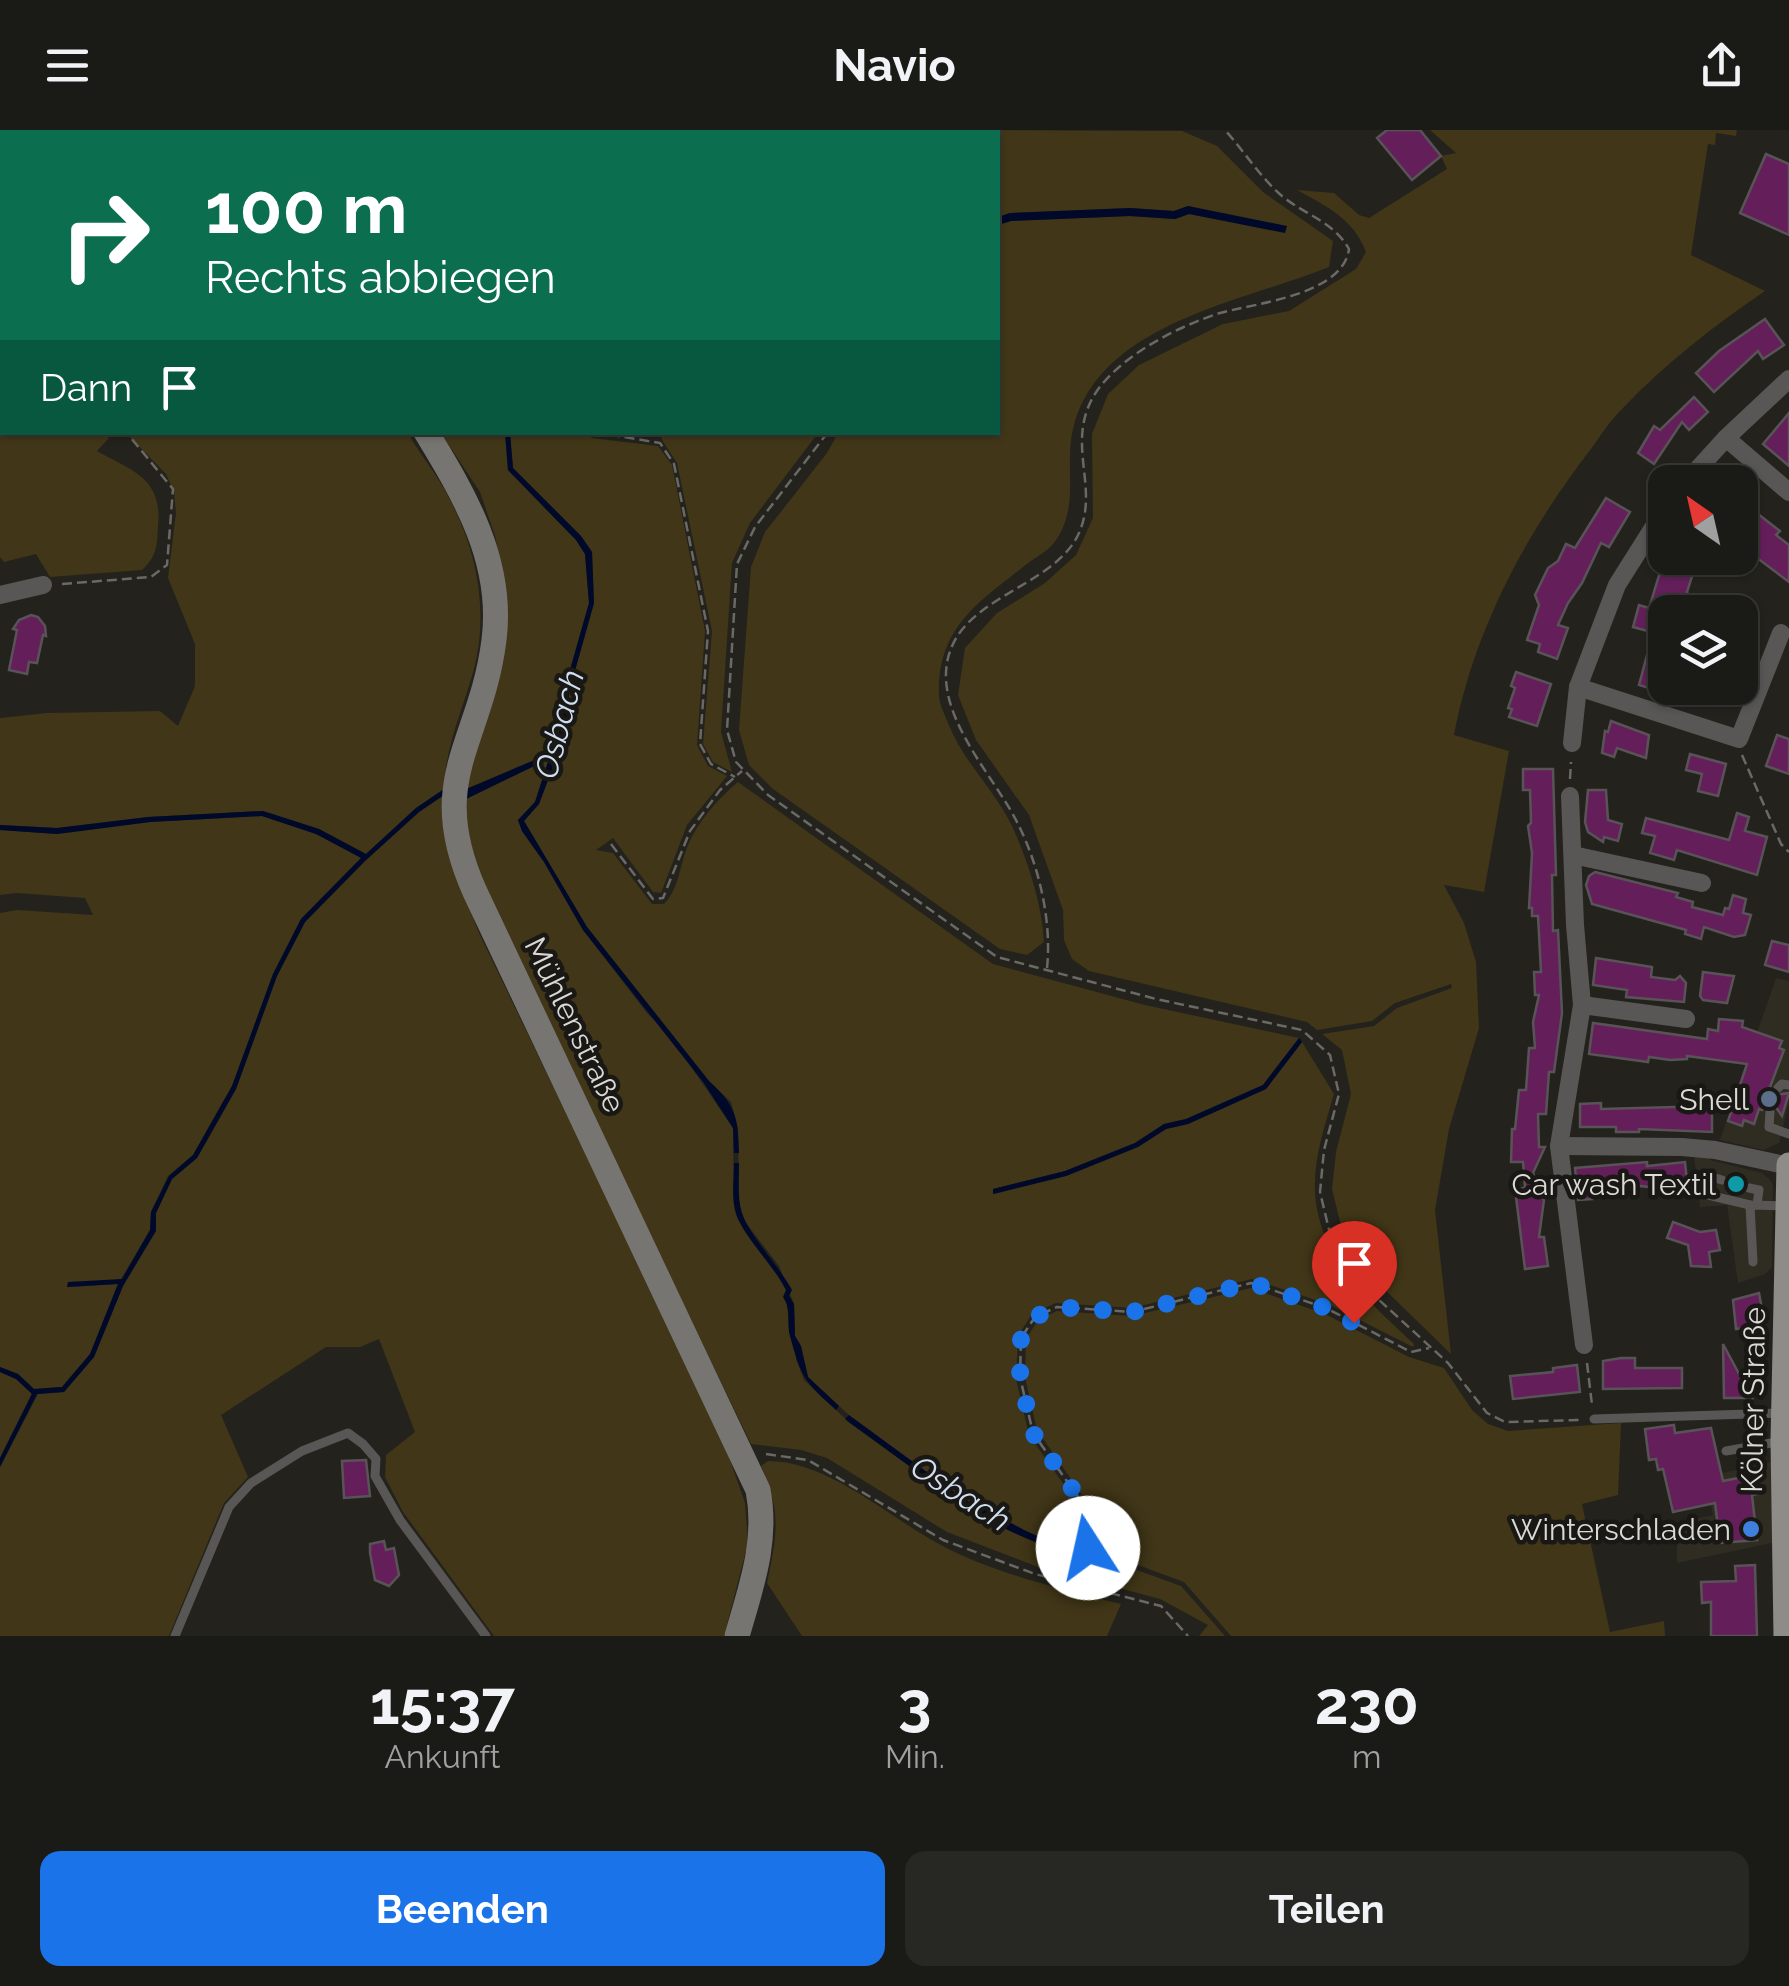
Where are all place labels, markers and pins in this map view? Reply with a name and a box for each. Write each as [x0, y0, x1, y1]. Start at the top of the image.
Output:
place label: Shell [1679, 1082, 1750, 1117]
marker: Shell [1758, 1088, 1780, 1110]
place label: Car wash Textil [1511, 1167, 1717, 1202]
marker: Car wash Textil [1725, 1173, 1747, 1195]
pin [1312, 1221, 1397, 1324]
place label: Winterschladen [1511, 1512, 1731, 1547]
marker: Winterschladen [1740, 1518, 1762, 1540]

